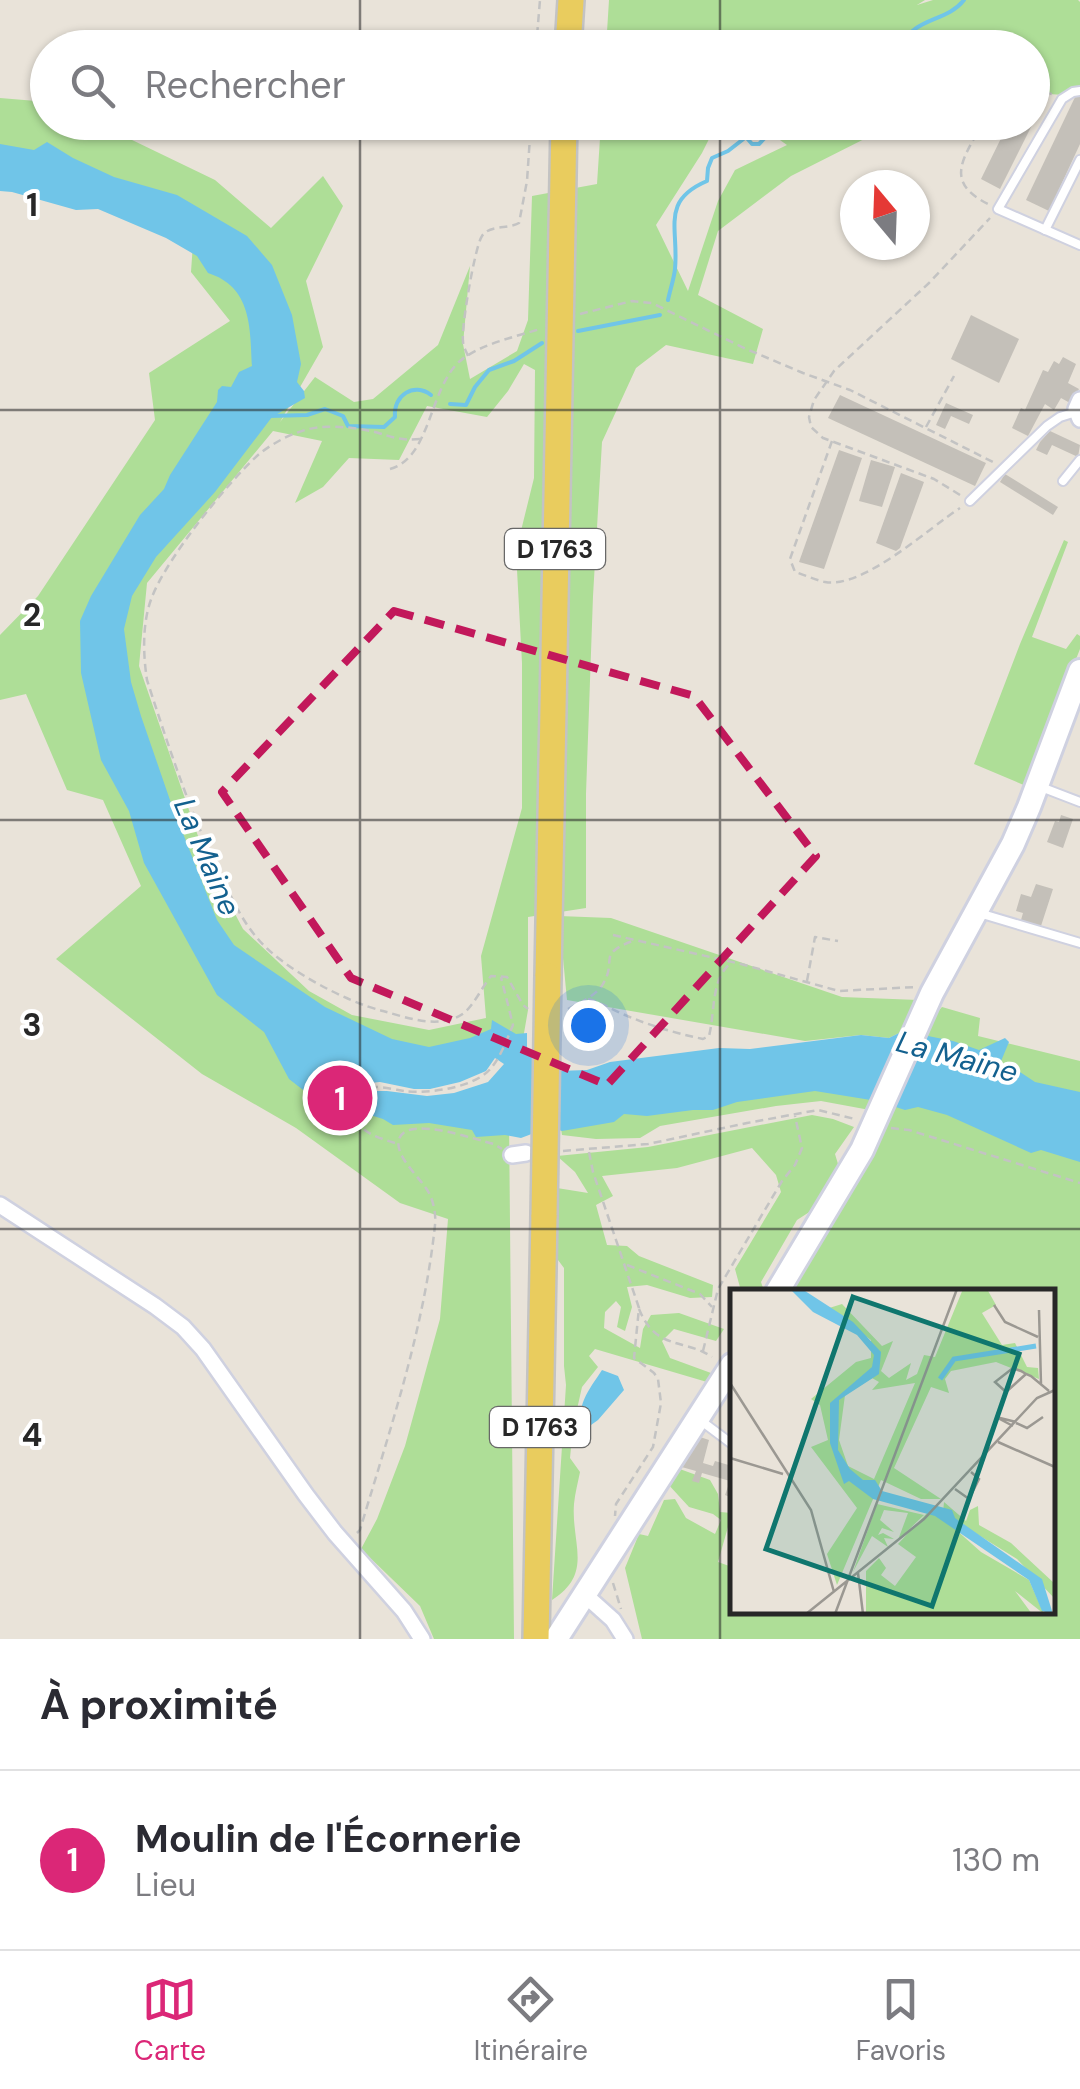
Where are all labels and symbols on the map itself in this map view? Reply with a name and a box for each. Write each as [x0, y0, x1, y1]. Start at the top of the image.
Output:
north arrow [840, 170, 930, 260]
text: 1 [26, 184, 38, 226]
road number: D 1763 [505, 529, 605, 569]
text: 2 [23, 594, 41, 636]
water label: La Maine [165, 792, 250, 922]
your location [563, 1000, 614, 1051]
text: 3 [22, 1004, 42, 1046]
water label: La Maine [892, 1022, 1022, 1091]
pin: 1 [308, 1060, 372, 1136]
inset map [730, 1289, 1055, 1614]
road number: D 1763 [490, 1407, 590, 1447]
text: 4 [22, 1414, 42, 1456]

